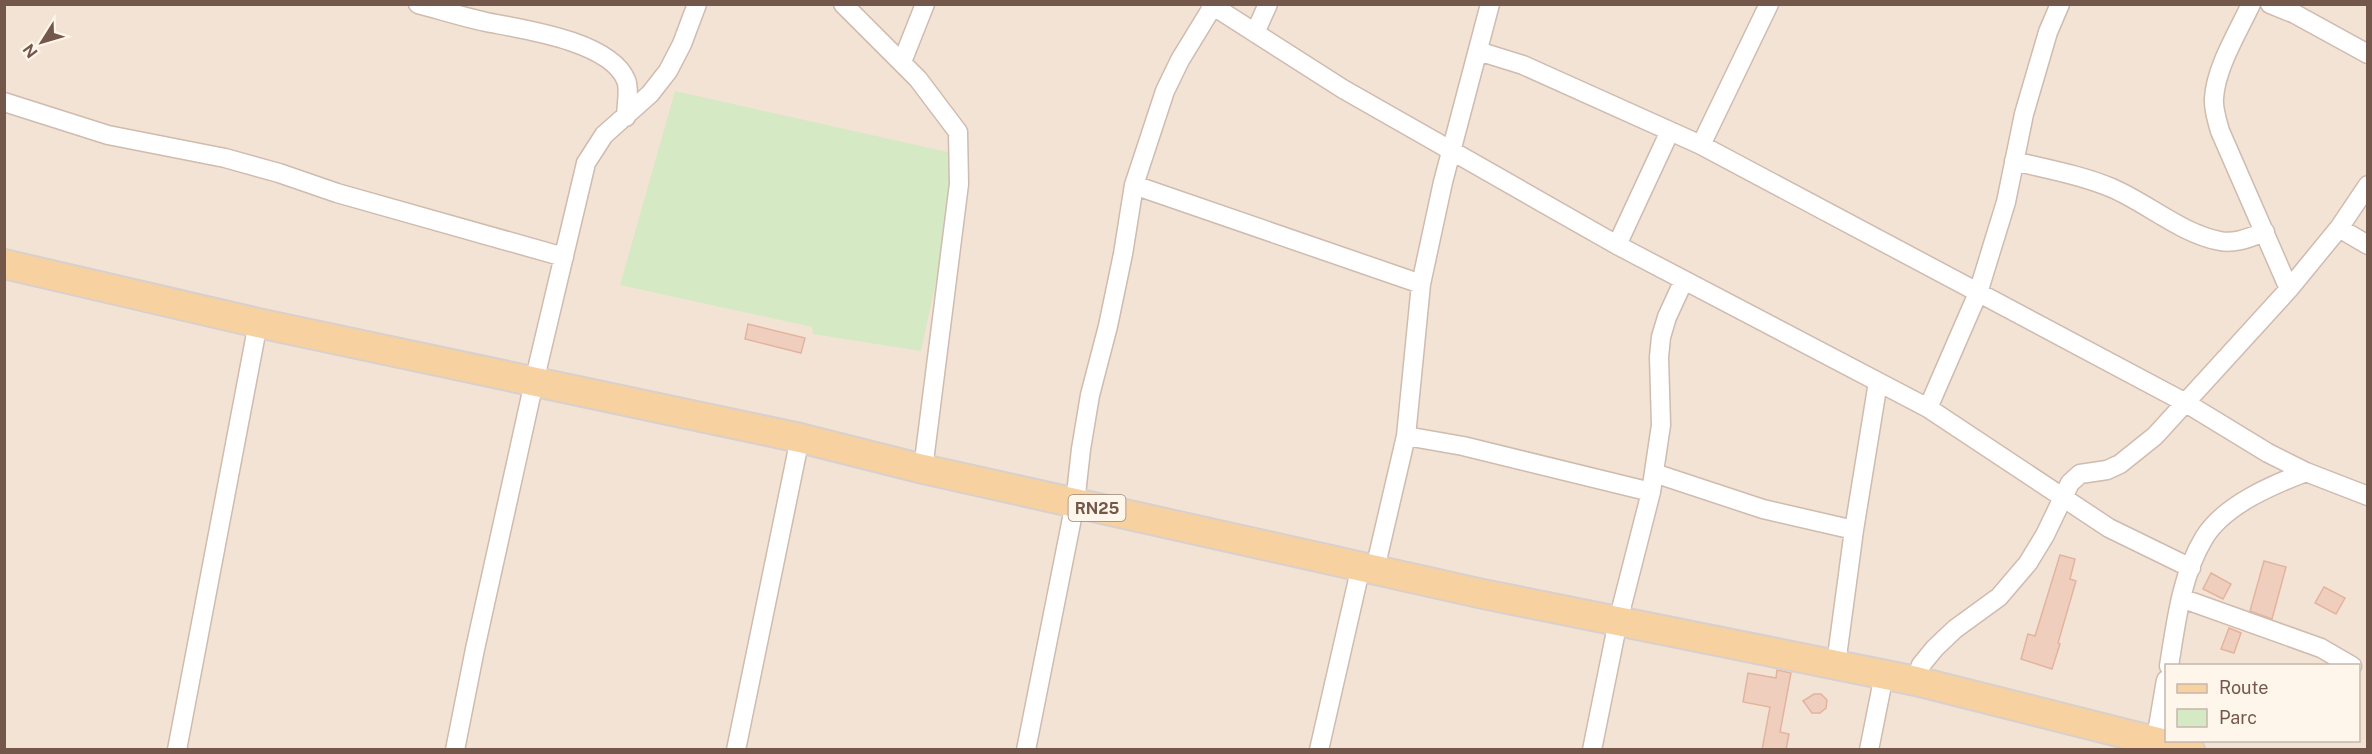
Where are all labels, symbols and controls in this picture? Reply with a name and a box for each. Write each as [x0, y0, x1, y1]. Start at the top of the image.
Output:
north arrow [12, 12, 72, 72]
text: N [19, 40, 42, 61]
road number: RN25 [1068, 495, 1126, 521]
legend [2165, 664, 2360, 742]
text: Route [2219, 677, 2268, 698]
text: Parc [2219, 707, 2257, 728]

